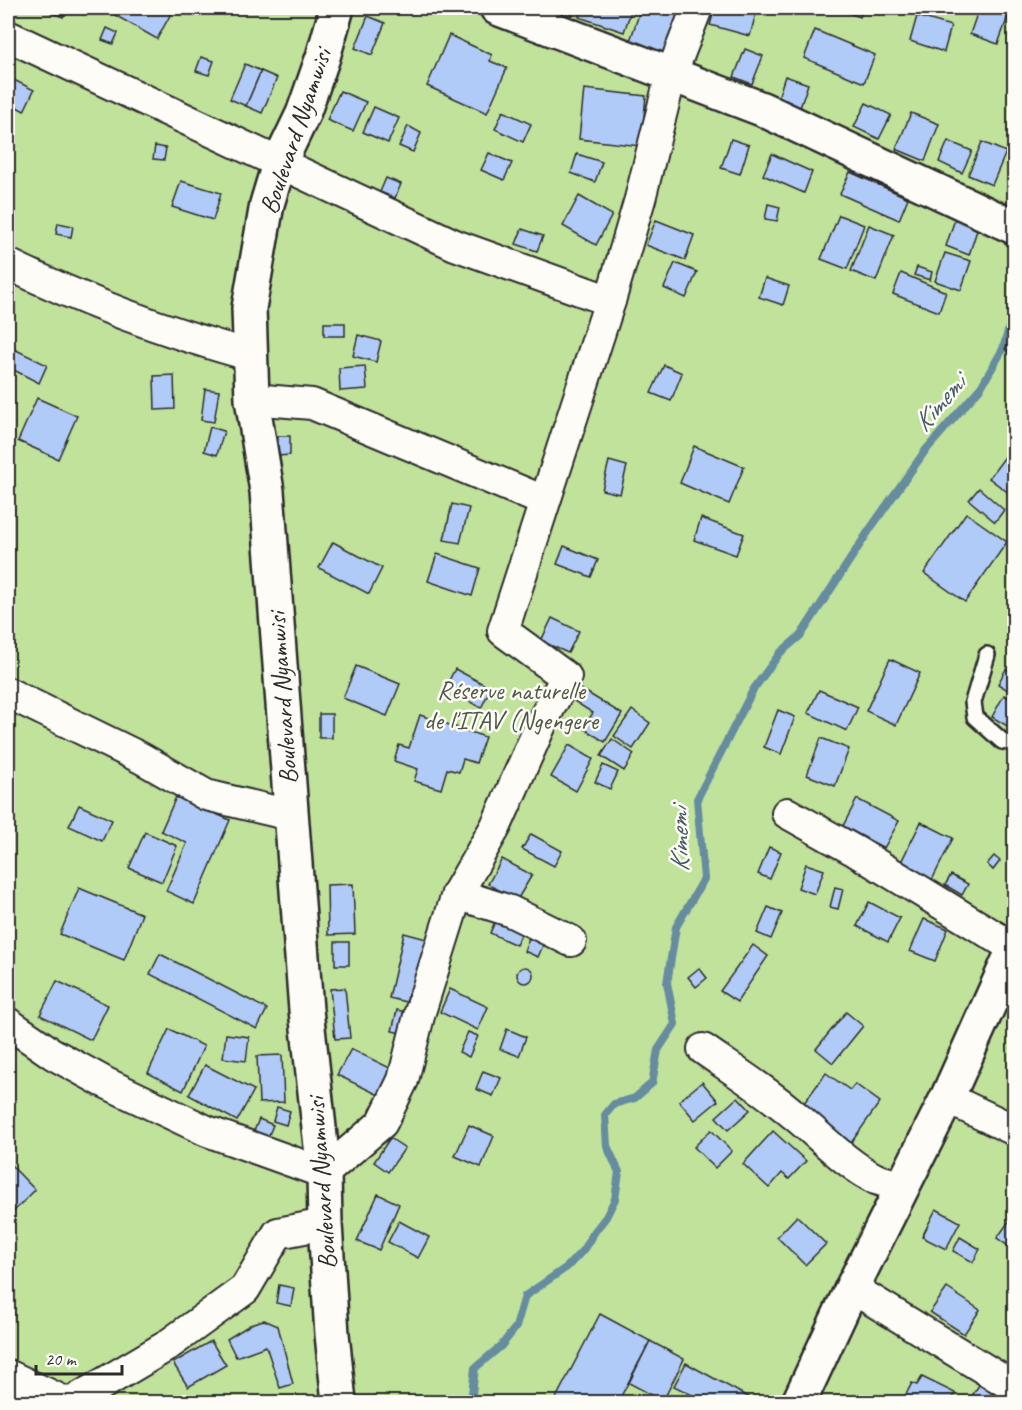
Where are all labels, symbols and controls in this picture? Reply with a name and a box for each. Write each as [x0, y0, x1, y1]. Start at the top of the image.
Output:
street label: Boulevard Nyamwisi [252, 41, 340, 218]
water label: Kimemi [905, 362, 977, 438]
street label: Boulevard Nyamwisi [260, 608, 305, 785]
park label: Réserve naturelle de l'ITAV (Ngengere [424, 674, 600, 737]
water label: Kimemi [661, 801, 697, 872]
street label: Boulevard Nyamwisi [299, 1093, 344, 1270]
scale bar [36, 1338, 122, 1376]
text: 20 m [45, 1348, 78, 1370]

